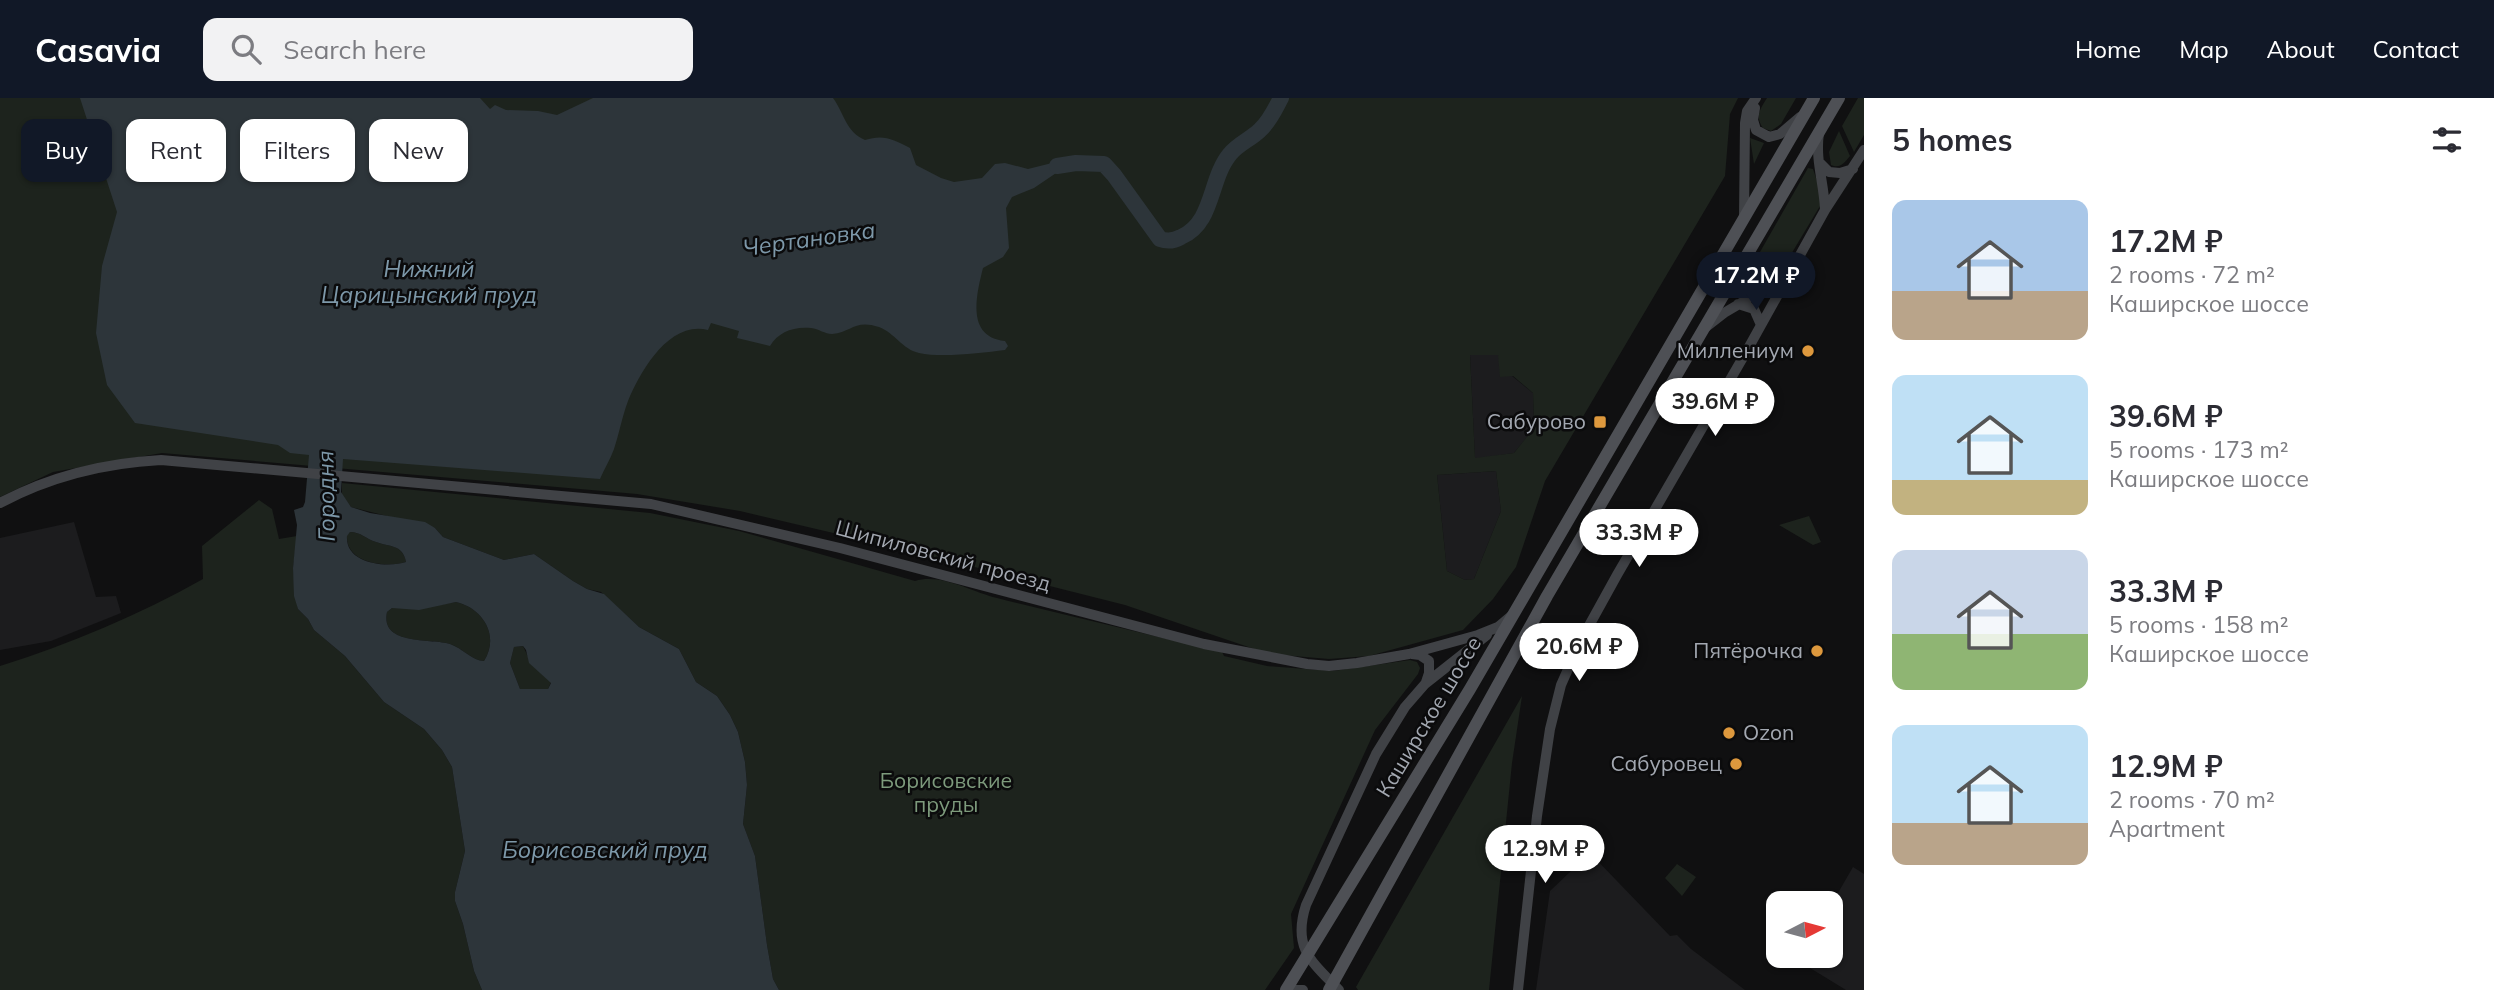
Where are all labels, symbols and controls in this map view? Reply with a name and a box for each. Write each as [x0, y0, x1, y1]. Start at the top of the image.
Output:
search box [203, 18, 693, 81]
text: Casavia [35, 29, 161, 70]
icon: search [227, 30, 265, 68]
text: Search here [283, 33, 426, 66]
text: Home [2075, 34, 2141, 64]
text: Map [2179, 34, 2229, 64]
text: About [2267, 34, 2335, 64]
text: Contact [2373, 34, 2459, 64]
chip: Buy [21, 119, 112, 182]
chip: Rent [126, 119, 226, 182]
chip: Filters [240, 119, 355, 182]
chip: New [369, 119, 468, 182]
text: 5 homes [1892, 121, 2013, 159]
icon: filters [2428, 121, 2466, 159]
water label: Чертановка [741, 215, 877, 262]
text: 17.2M ₽ [2109, 222, 2223, 260]
icon: home [1948, 228, 2032, 312]
pin: 17.2M ₽ [1691, 252, 1821, 312]
water label: Нижний Царицынский пруд [321, 254, 537, 309]
text: 17.2M ₽ [1712, 260, 1800, 289]
text: 2 rooms · 72 m² [2109, 260, 2275, 289]
text: Каширское шоссе [2109, 289, 2309, 318]
place label: Миллениум [1677, 337, 1794, 363]
marker: Миллениум [1800, 343, 1816, 359]
pin: 39.6M ₽ [1650, 378, 1780, 438]
text: 39.6M ₽ [1671, 386, 1759, 415]
text: 39.6M ₽ [2109, 397, 2223, 435]
icon: home [1948, 403, 2032, 487]
place label: Сабурово [1487, 408, 1586, 434]
marker: Сабурово [1592, 414, 1608, 430]
text: 5 rooms · 173 m² [2109, 435, 2289, 464]
water label: Городня [310, 450, 341, 542]
text: Каширское шоссе [2109, 464, 2309, 493]
pin: 33.3M ₽ [1574, 510, 1704, 569]
street label: Шипиловский проезд [833, 514, 1054, 596]
text: 33.3M ₽ [1595, 517, 1683, 546]
text: 33.3M ₽ [2109, 572, 2223, 610]
icon: home [1948, 578, 2032, 662]
text: 5 rooms · 158 m² [2109, 610, 2289, 639]
pin: 20.6M ₽ [1514, 624, 1644, 683]
text: 20.6M ₽ [1535, 631, 1623, 660]
street label: Каширское шоссе [1370, 632, 1486, 801]
place label: Пятёрочка [1693, 637, 1803, 663]
text: Каширское шоссе [2109, 639, 2309, 668]
marker: Пятёрочка [1809, 643, 1825, 659]
place label: Ozon [1743, 719, 1794, 745]
marker: Ozon [1721, 725, 1737, 741]
text: 12.9M ₽ [2109, 747, 2223, 785]
place label: Сабуровец [1610, 750, 1722, 776]
icon: home [1948, 753, 2032, 837]
marker: Сабуровец [1728, 756, 1744, 772]
park label: Борисовские пруды [880, 767, 1012, 817]
text: 2 rooms · 70 m² [2109, 785, 2275, 814]
text: Apartment [2109, 814, 2225, 843]
pin: 12.9M ₽ [1480, 826, 1610, 885]
text: 12.9M ₽ [1501, 833, 1589, 862]
water label: Борисовский пруд [502, 835, 708, 864]
north arrow [1766, 891, 1843, 968]
map controls [1766, 891, 1843, 968]

